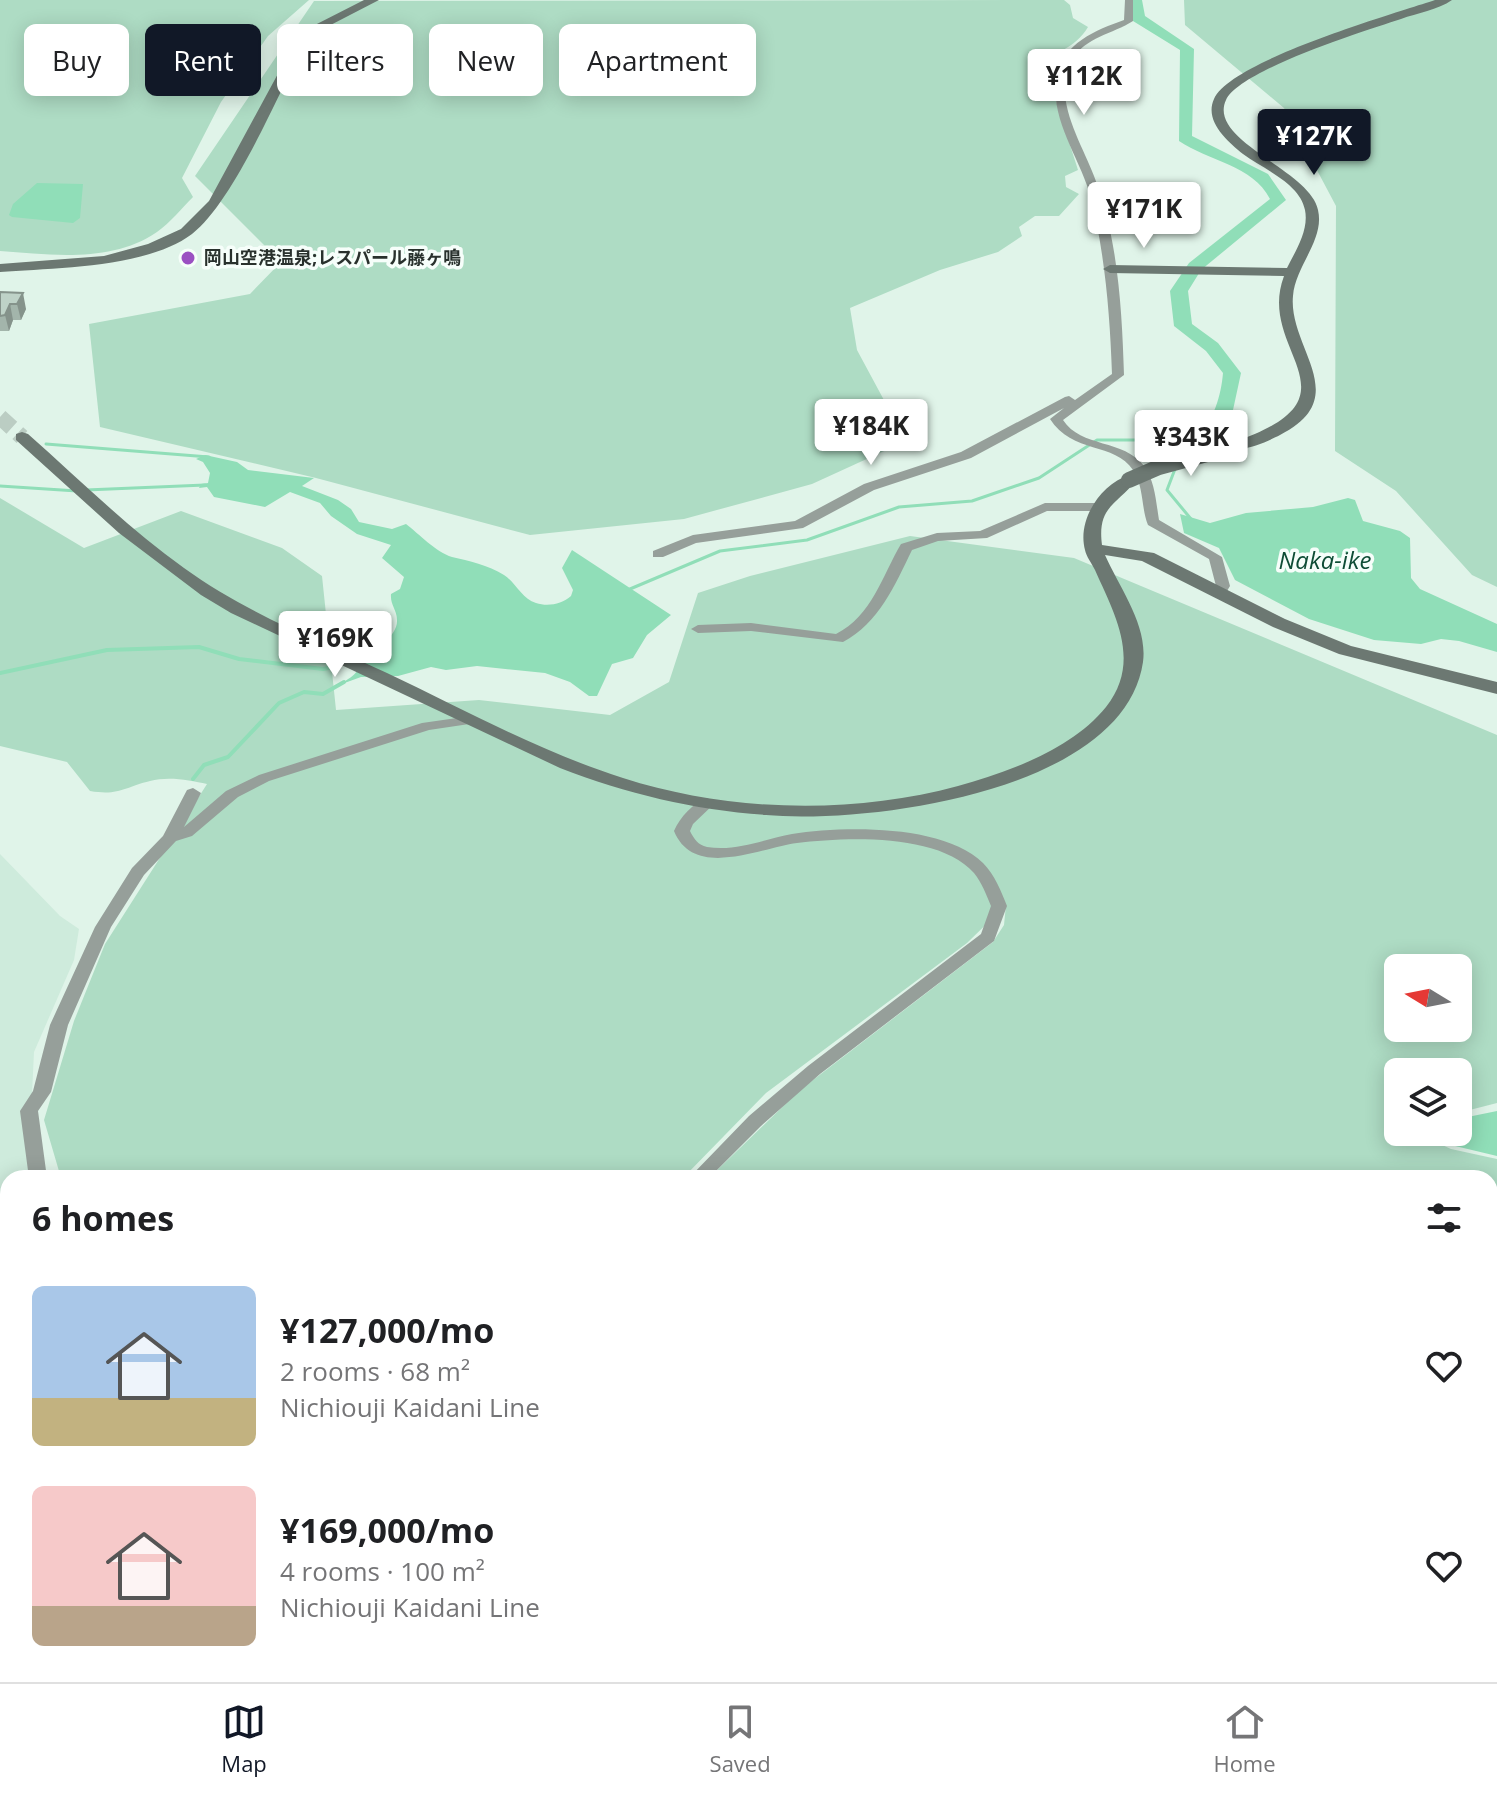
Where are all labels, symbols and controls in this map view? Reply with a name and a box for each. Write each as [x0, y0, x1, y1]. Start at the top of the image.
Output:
chip: Buy [24, 24, 129, 96]
chip: Rent [145, 24, 261, 96]
chip: Filters [277, 24, 413, 96]
chip: New [429, 24, 543, 96]
chip: Apartment [559, 24, 756, 96]
pin: ¥112K [1028, 49, 1140, 117]
text: ¥112K [1046, 57, 1122, 93]
pin: ¥127K [1258, 109, 1370, 177]
text: ¥127K [1276, 117, 1352, 153]
pin: ¥171K [1088, 182, 1200, 250]
text: ¥171K [1106, 190, 1182, 226]
place label: 岡山空港温泉;レスパール藤ヶ鳴 [204, 245, 461, 269]
marker: 岡山空港温泉;レスパール藤ヶ鳴 [179, 249, 197, 267]
pin: ¥184K [815, 399, 927, 467]
text: ¥184K [833, 407, 909, 443]
pin: ¥343K [1135, 410, 1247, 478]
text: ¥343K [1153, 418, 1229, 454]
water label: Naka-ike [1278, 543, 1372, 576]
pin: ¥169K [279, 611, 391, 679]
text: ¥169K [297, 619, 373, 655]
north arrow [1384, 954, 1472, 1042]
map controls [1384, 954, 1472, 1146]
button: layers [1384, 1058, 1472, 1146]
text: 6 homes [32, 1195, 174, 1241]
icon: filters [1422, 1196, 1466, 1240]
text: ¥127,000/mo [280, 1307, 494, 1353]
icon: home [96, 1318, 192, 1414]
icon: heart [1422, 1344, 1466, 1388]
text: 2 rooms · 68 m² [280, 1353, 470, 1389]
text: Nichiouji Kaidani Line [280, 1389, 540, 1425]
text: ¥169,000/mo [280, 1507, 494, 1553]
icon: home [96, 1518, 192, 1614]
icon: heart [1422, 1544, 1466, 1588]
text: 4 rooms · 100 m² [280, 1553, 485, 1589]
text: Nichiouji Kaidani Line [280, 1589, 540, 1625]
tab: Map [221, 1700, 267, 1778]
tab: Saved [710, 1700, 771, 1778]
tab: Home [1213, 1700, 1276, 1778]

